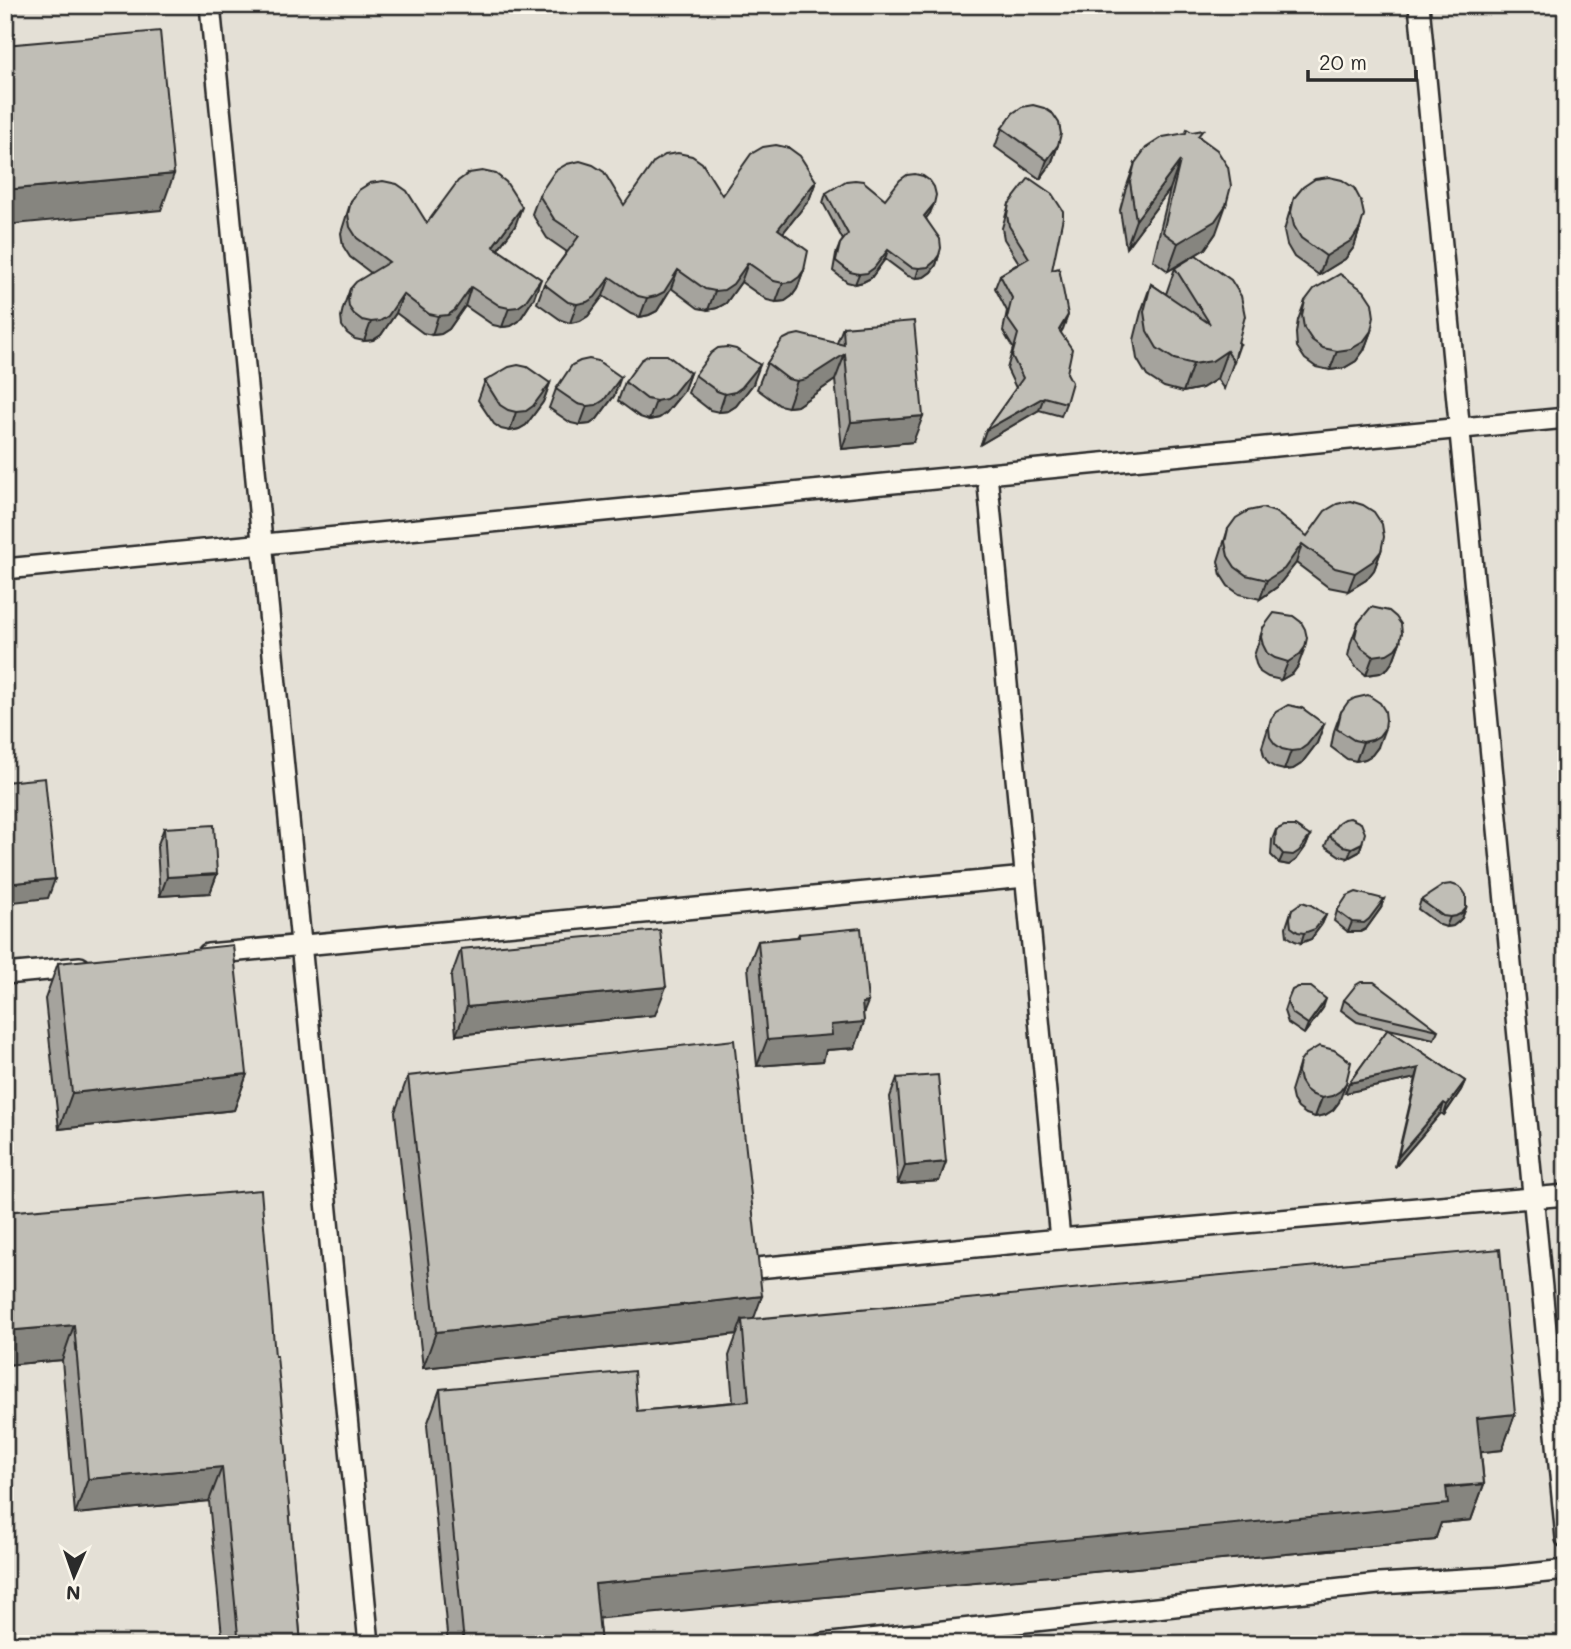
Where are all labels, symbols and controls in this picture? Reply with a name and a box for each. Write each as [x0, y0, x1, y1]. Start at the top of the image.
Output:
scale bar [1308, 38, 1417, 82]
text: 20 m [1319, 48, 1367, 75]
north arrow [38, 1540, 108, 1610]
text: N [66, 1581, 81, 1606]

